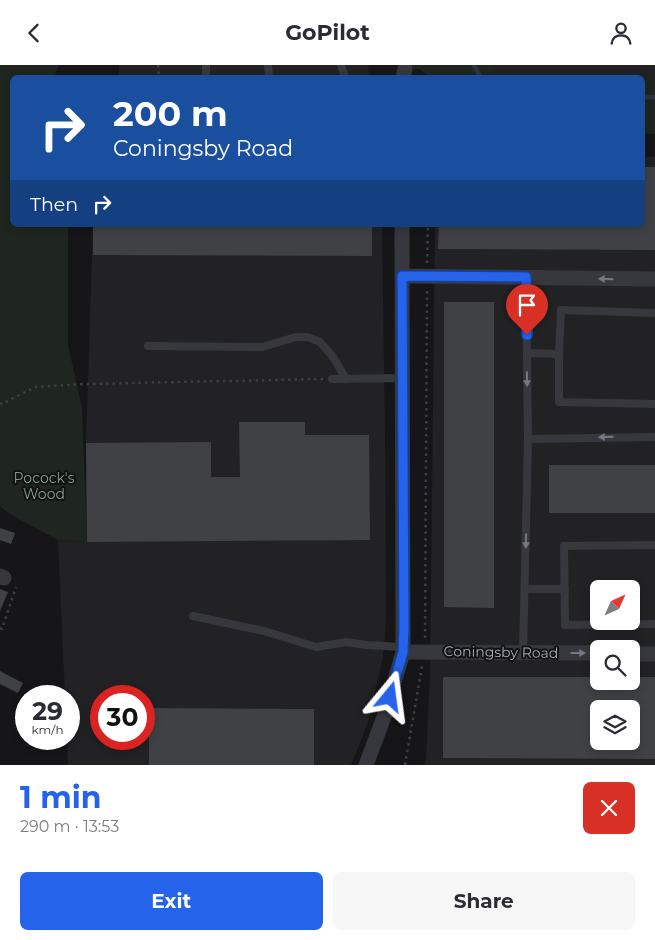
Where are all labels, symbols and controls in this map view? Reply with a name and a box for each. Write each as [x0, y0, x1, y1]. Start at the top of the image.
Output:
icon: back [20, 19, 48, 47]
text: GoPilot [285, 19, 370, 46]
icon: person [607, 19, 635, 47]
text: 200 m [113, 92, 228, 135]
icon: right [30, 95, 95, 160]
text: Coningsby Road [113, 135, 293, 162]
icon: right [88, 190, 116, 218]
text: Then [30, 193, 78, 216]
one-way arrow [598, 274, 614, 282]
pin [506, 284, 548, 335]
icon: arrive [513, 291, 541, 319]
one-way arrow [524, 371, 532, 387]
one-way arrow [598, 434, 614, 442]
park label: Pocock's Wood [14, 469, 75, 503]
one-way arrow [522, 533, 530, 549]
north arrow [590, 580, 640, 630]
map controls [590, 580, 640, 750]
button: search [590, 640, 640, 690]
street label: Coningsby Road [444, 642, 558, 662]
one-way arrow [571, 649, 587, 657]
position arrow [363, 670, 415, 722]
speed limit sign: 30 [90, 685, 155, 750]
text: 29 [32, 696, 63, 726]
button: layers [590, 700, 640, 750]
text: km/h [31, 722, 64, 737]
text: 1 min [20, 779, 101, 816]
button: close [583, 782, 635, 834]
text: 290 m · 13:53 [20, 817, 119, 836]
button: Exit [20, 872, 323, 930]
button: Share [333, 872, 635, 930]

